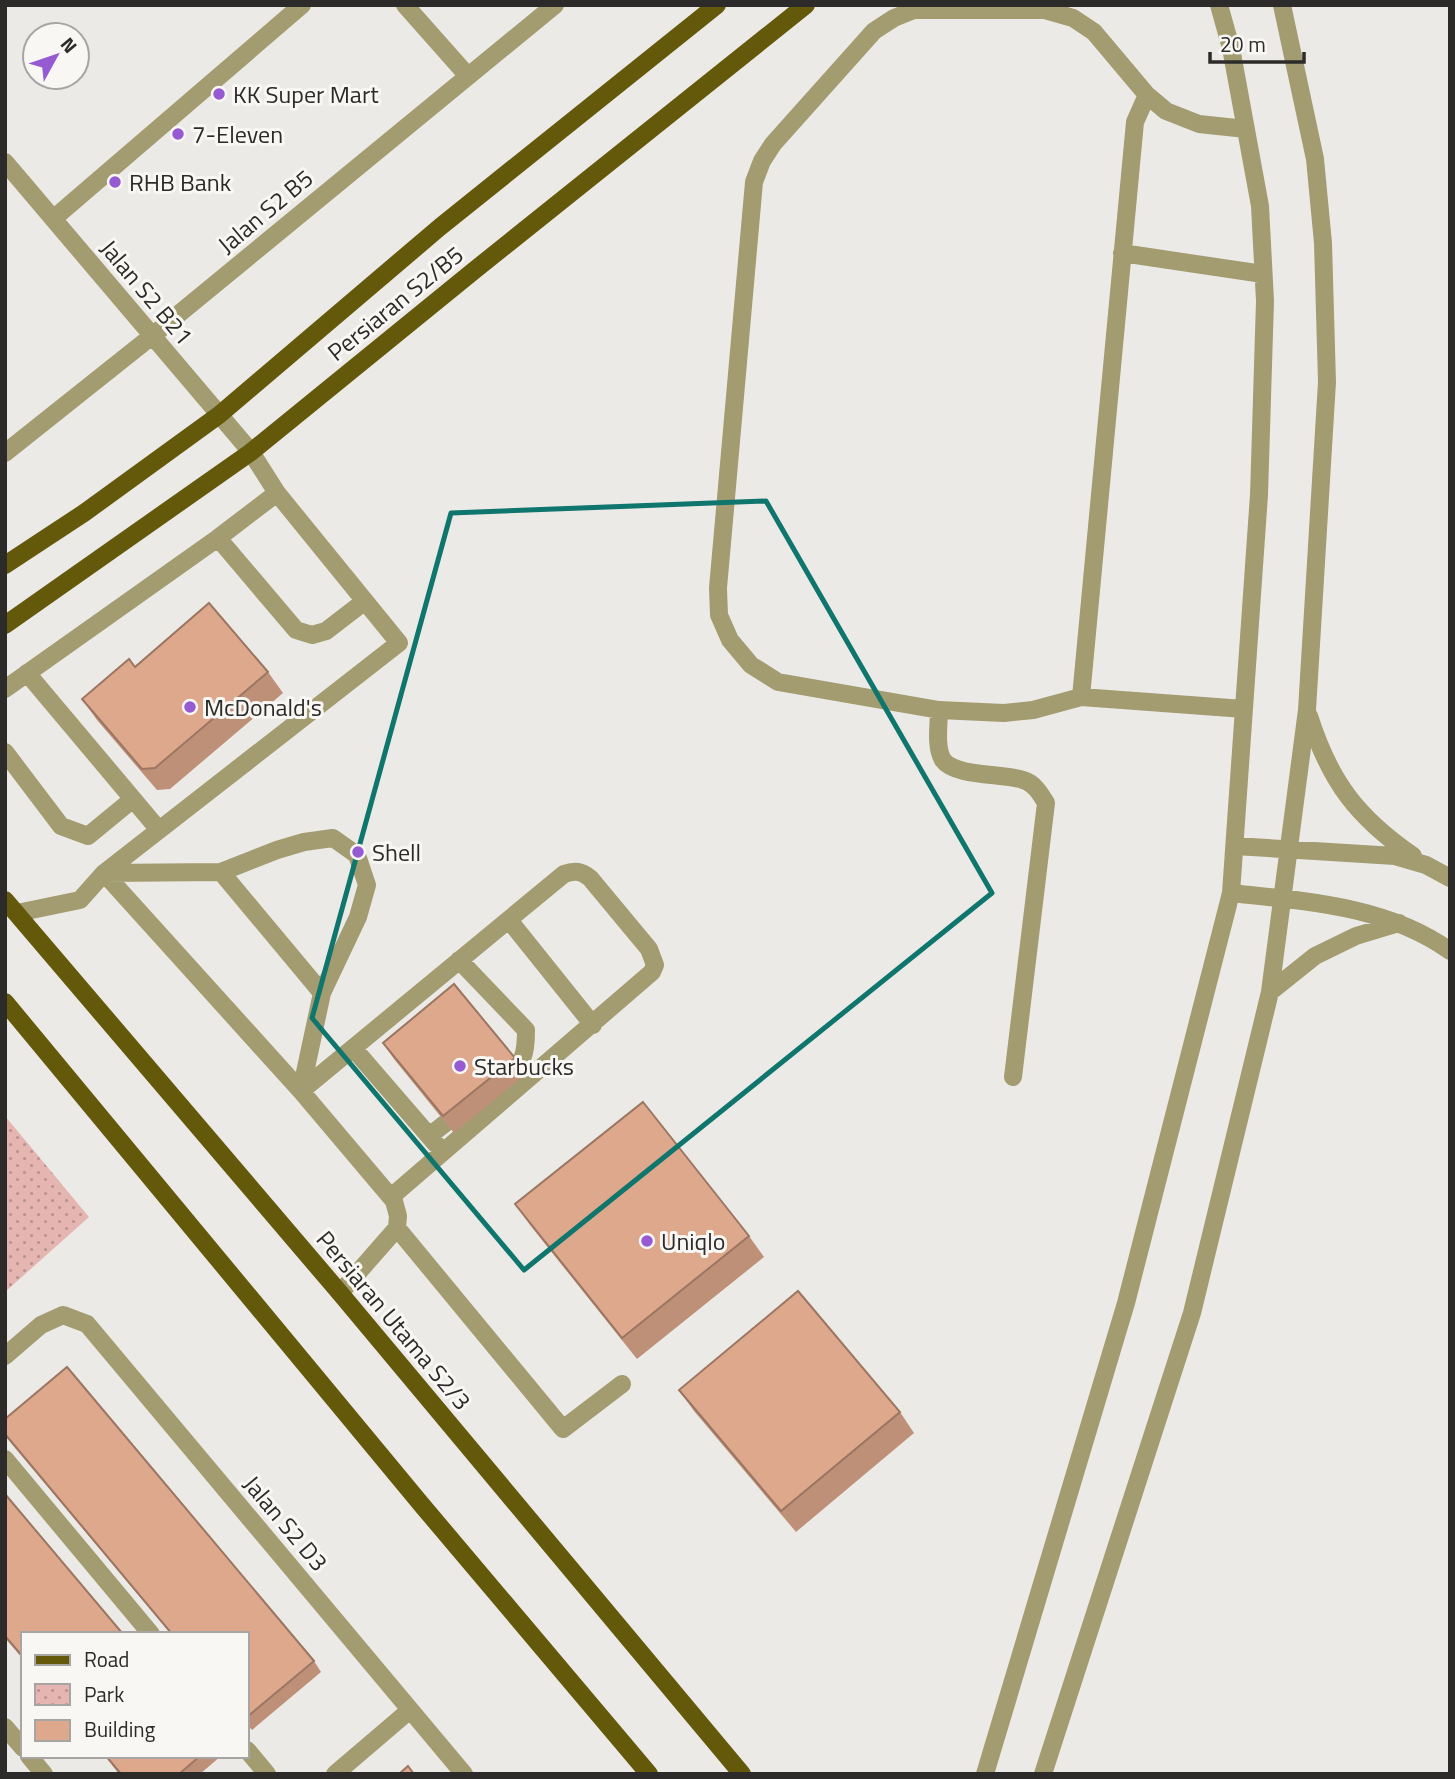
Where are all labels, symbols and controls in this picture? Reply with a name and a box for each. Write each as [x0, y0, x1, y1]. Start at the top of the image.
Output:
north arrow [21, 21, 91, 91]
scale bar [1210, 21, 1304, 65]
text: 20 m [1220, 28, 1266, 60]
text: N [54, 30, 85, 59]
place label: KK Super Mart [233, 76, 379, 112]
marker: KK Super Mart [211, 86, 227, 102]
place label: 7-Eleven [192, 116, 283, 152]
marker: 7-Eleven [170, 126, 186, 142]
street label: Jalan S2 B5 [210, 160, 320, 262]
place label: RHB Bank [129, 164, 232, 200]
marker: RHB Bank [107, 174, 123, 190]
street label: Jalan S2 B21 [92, 231, 202, 353]
street label: Persiaran S2/B5 [319, 237, 471, 369]
place label: McDonald's [204, 689, 322, 725]
marker: McDonald's [182, 699, 198, 715]
place label: Shell [372, 834, 421, 870]
marker: Shell [350, 844, 366, 860]
place label: Starbucks [474, 1048, 574, 1084]
marker: Starbucks [452, 1058, 468, 1074]
street label: Persiaran Utama S2/3 [308, 1222, 480, 1418]
place label: Uniqlo [661, 1223, 725, 1259]
marker: Uniqlo [639, 1233, 655, 1249]
street label: Jalan S2 D3 [235, 1467, 337, 1579]
legend [21, 1632, 248, 1758]
text: Road [84, 1643, 129, 1675]
text: Park [84, 1678, 124, 1710]
text: Building [84, 1713, 156, 1745]

